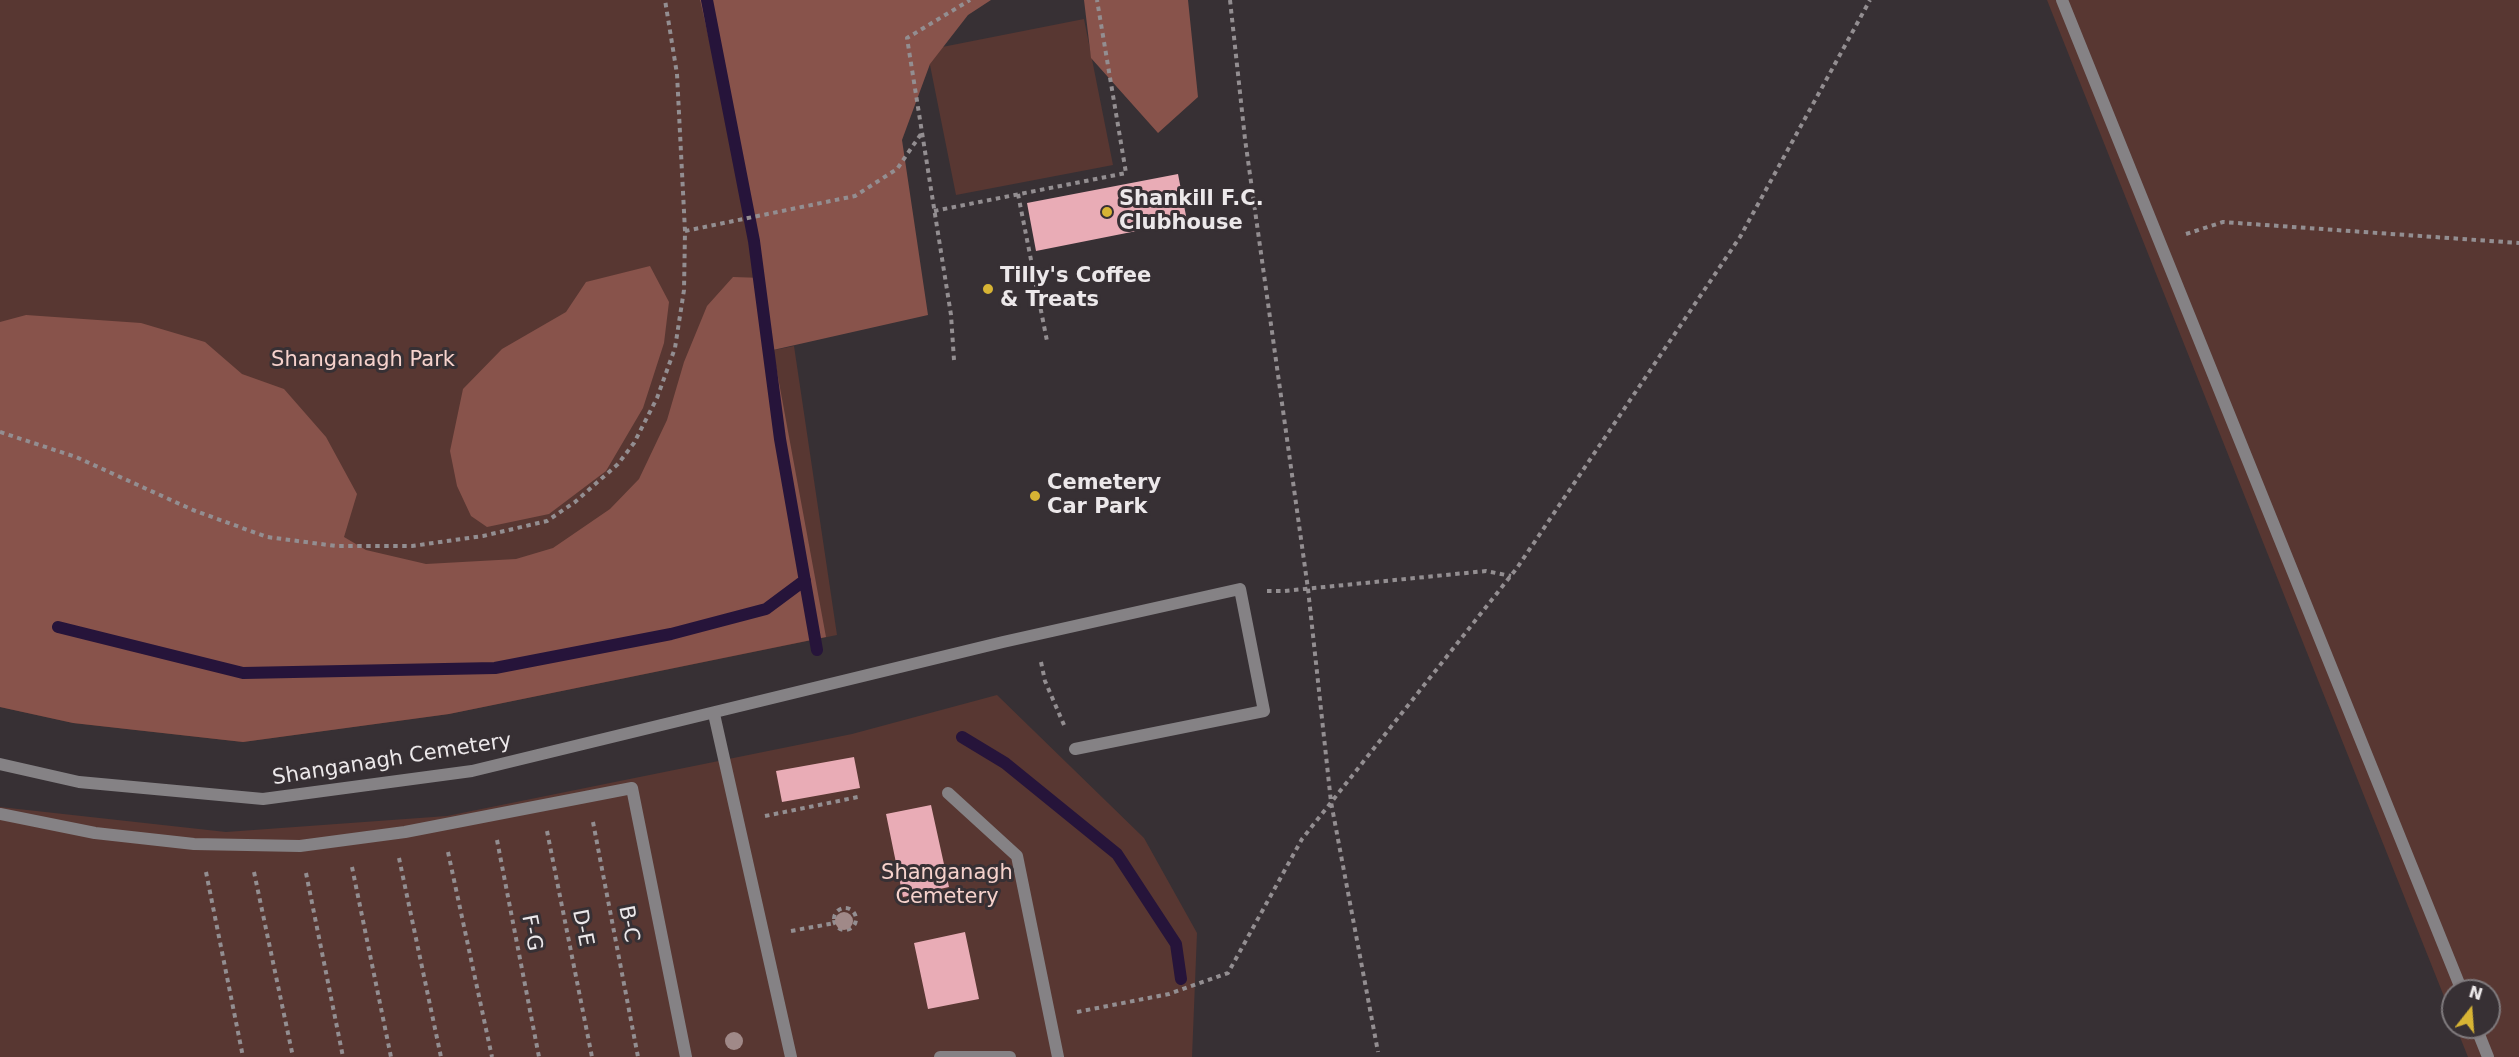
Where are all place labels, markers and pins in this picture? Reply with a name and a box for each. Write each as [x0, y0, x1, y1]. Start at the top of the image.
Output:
place label: Shankill F.C. Clubhouse [1119, 187, 1264, 237]
marker: Shankill F.C. Clubhouse [1100, 205, 1114, 219]
place label: Tilly's Coffee & Treats [1000, 264, 1151, 314]
marker: Tilly's Coffee & Treats [981, 282, 995, 296]
place label: Cemetery Car Park [1047, 471, 1161, 521]
marker: Cemetery Car Park [1028, 489, 1042, 503]

